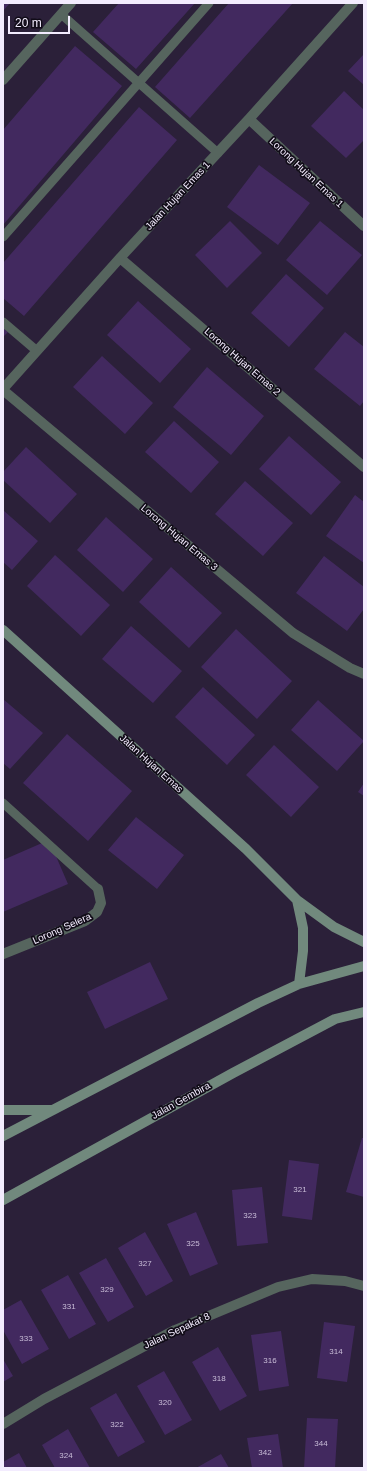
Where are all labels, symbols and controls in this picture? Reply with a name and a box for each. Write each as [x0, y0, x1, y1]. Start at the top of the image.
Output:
scale bar [10, 8, 72, 34]
text: 20 m [15, 16, 42, 30]
street label: Lorong Hujan Emas 1 [267, 136, 345, 210]
street label: Jalan Hujan Emas 1 [143, 159, 213, 233]
street label: Lorong Hujan Emas 2 [202, 326, 282, 398]
street label: Lorong Hujan Emas 3 [138, 502, 220, 574]
street label: Jalan Hujan Emas [117, 732, 185, 796]
street label: Lorong Selera [31, 911, 93, 947]
street label: Jalan Gembira [150, 1080, 212, 1122]
house number: 321 [293, 1185, 307, 1195]
house number: 323 [243, 1211, 257, 1221]
house number: 325 [186, 1239, 200, 1249]
house number: 327 [138, 1259, 152, 1269]
house number: 329 [100, 1285, 114, 1295]
house number: 331 [62, 1302, 76, 1312]
street label: Jalan Sepakat 8 [142, 1310, 212, 1352]
house number: 333 [19, 1334, 33, 1344]
house number: 314 [329, 1347, 343, 1357]
house number: 316 [263, 1356, 277, 1366]
house number: 318 [212, 1374, 226, 1384]
house number: 320 [158, 1398, 172, 1408]
house number: 322 [110, 1420, 124, 1430]
house number: 344 [314, 1439, 328, 1449]
house number: 342 [258, 1448, 272, 1458]
house number: 324 [59, 1451, 73, 1461]

